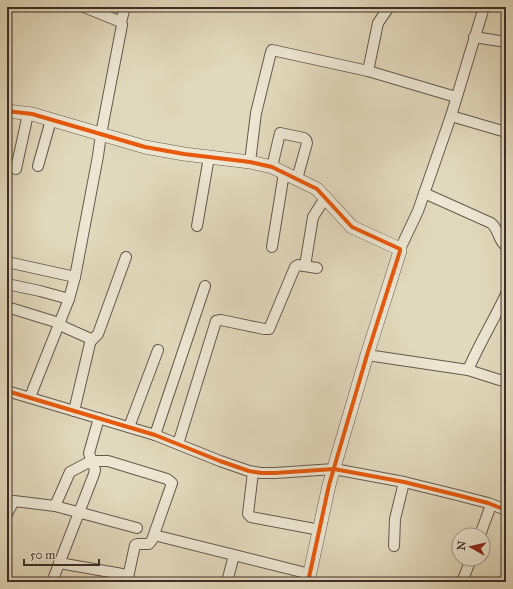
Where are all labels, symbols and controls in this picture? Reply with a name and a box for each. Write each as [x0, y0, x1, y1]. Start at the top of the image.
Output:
north arrow [451, 527, 491, 567]
text: N [455, 539, 469, 551]
scale bar [24, 541, 99, 567]
text: 50 m [30, 548, 55, 562]

